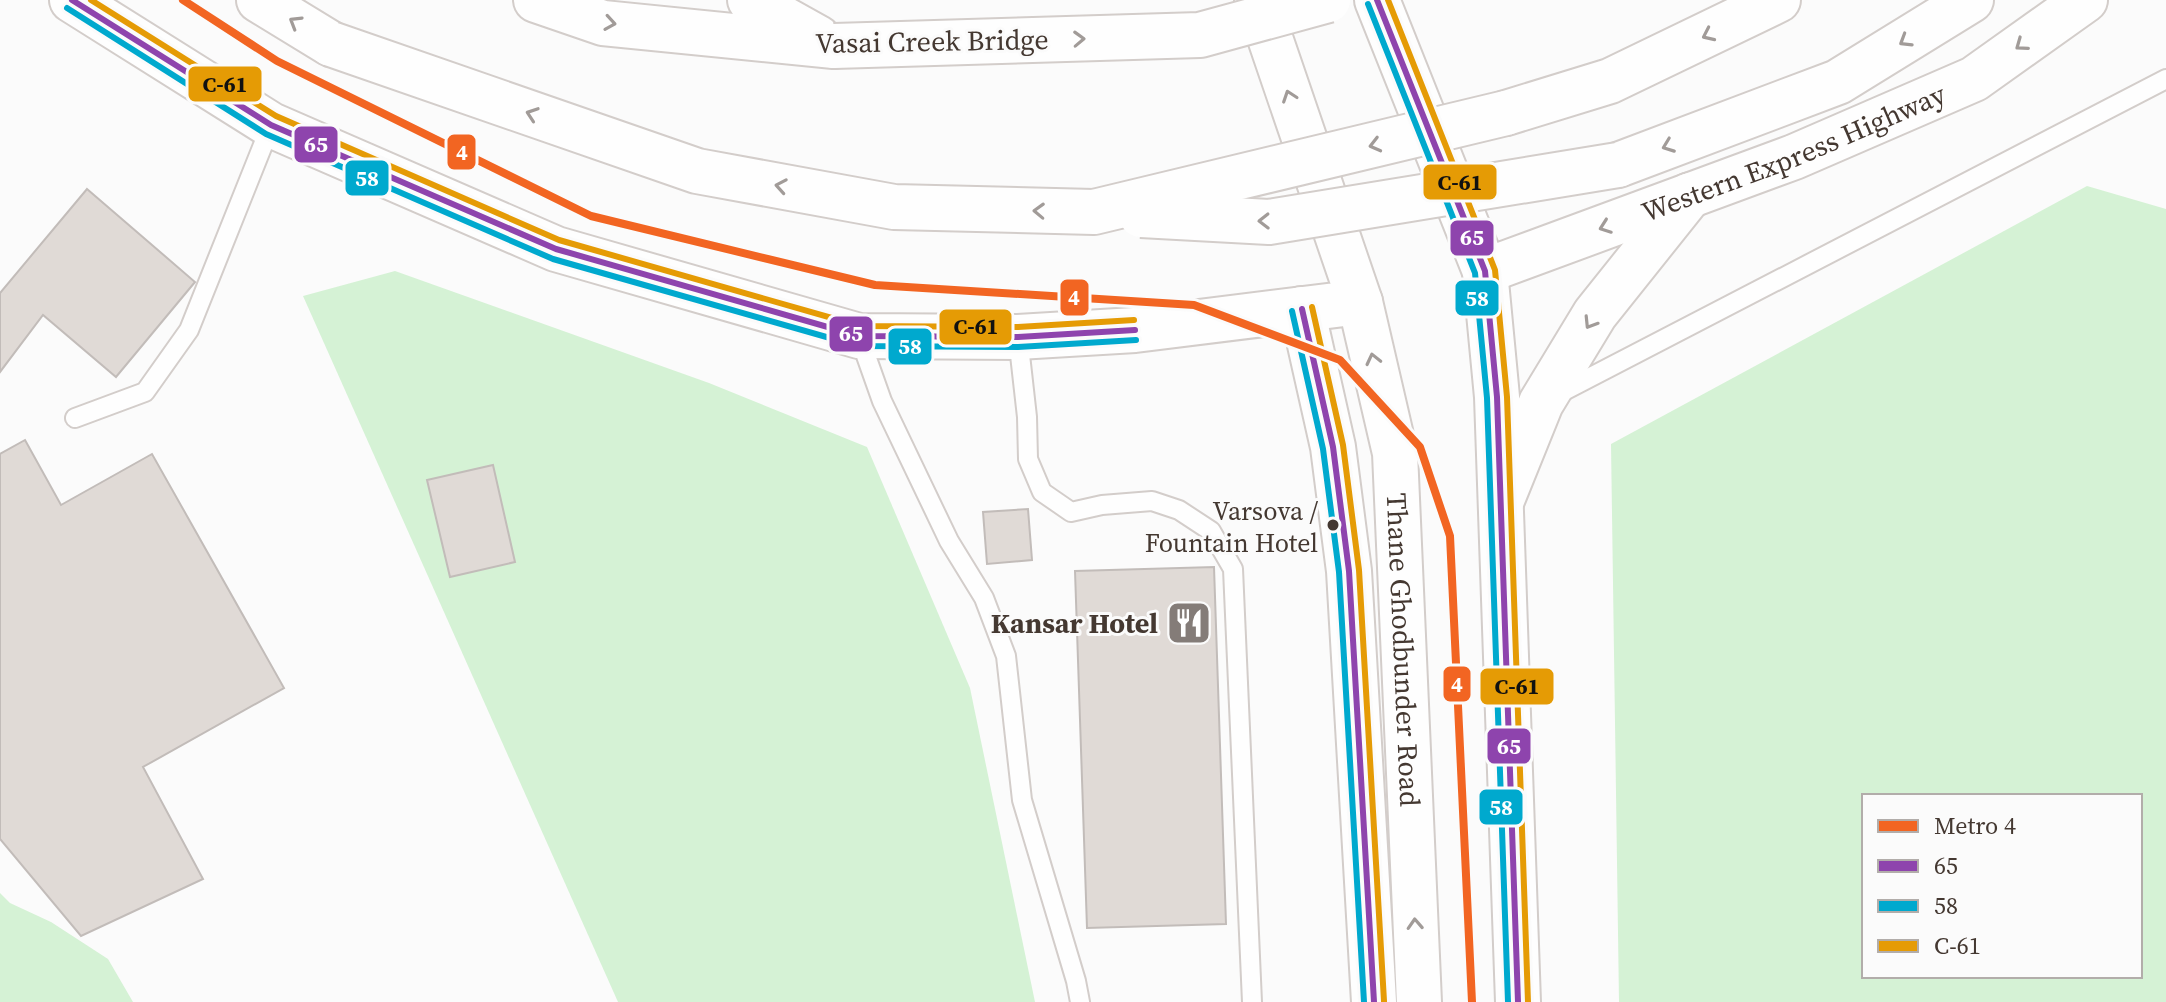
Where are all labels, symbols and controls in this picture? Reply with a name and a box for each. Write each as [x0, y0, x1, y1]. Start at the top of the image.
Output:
one-way arrow [603, 14, 617, 31]
one-way arrow [289, 16, 304, 32]
street label: Vasai Creek Bridge [815, 20, 1049, 62]
one-way arrow [1702, 25, 1716, 41]
one-way arrow [1073, 30, 1086, 47]
one-way arrow [1899, 31, 1914, 47]
one-way arrow [2016, 35, 2030, 50]
line badge: C-61 [187, 65, 263, 103]
text: C-61 [203, 69, 248, 99]
street label: Western Express Highway [1636, 74, 1952, 231]
one-way arrow [1283, 90, 1299, 104]
one-way arrow [526, 107, 540, 123]
line badge: 65 [293, 125, 339, 164]
text: 65 [304, 129, 328, 159]
line badge: 4 [446, 133, 477, 171]
one-way arrow [1369, 135, 1383, 152]
one-way arrow [1662, 136, 1676, 153]
text: 4 [456, 137, 468, 167]
line badge: 58 [344, 159, 390, 197]
text: 58 [355, 163, 379, 193]
line badge: C-61 [1422, 163, 1498, 201]
text: C-61 [1438, 167, 1483, 197]
one-way arrow [774, 179, 788, 196]
one-way arrow [1032, 202, 1045, 219]
one-way arrow [1257, 212, 1270, 230]
one-way arrow [1598, 217, 1612, 233]
line badge: 65 [1449, 219, 1495, 257]
text: 65 [1460, 222, 1484, 252]
line badge: 4 [1059, 278, 1090, 317]
line badge: 58 [1454, 279, 1500, 317]
text: 4 [1068, 282, 1080, 312]
text: 58 [1465, 283, 1489, 313]
line badge: C-61 [938, 308, 1013, 346]
text: C-61 [954, 311, 999, 341]
one-way arrow [1584, 314, 1599, 328]
line badge: 65 [828, 315, 874, 353]
text: 65 [839, 318, 863, 348]
line badge: 58 [887, 327, 933, 366]
text: 58 [898, 331, 922, 361]
one-way arrow [1365, 353, 1382, 366]
street label: Thane Ghodbunder Road [1378, 492, 1429, 808]
place label: Varsova / Fountain Hotel [1145, 493, 1318, 561]
marker: Varsova / Fountain Hotel [1325, 517, 1341, 533]
restaurant icon: Kansar Hotel [1165, 599, 1213, 647]
place label: Kansar Hotel [991, 604, 1158, 642]
line badge: 4 [1442, 665, 1472, 703]
line badge: C-61 [1479, 667, 1555, 706]
text: 4 [1451, 669, 1463, 699]
text: C-61 [1495, 671, 1540, 701]
line badge: 65 [1486, 727, 1532, 765]
text: 65 [1497, 731, 1521, 761]
line badge: 58 [1478, 788, 1524, 826]
text: 58 [1489, 792, 1513, 822]
legend [1862, 794, 2142, 978]
text: Metro 4 [1934, 809, 2016, 842]
text: 65 [1934, 849, 1958, 882]
text: 58 [1934, 889, 1958, 922]
one-way arrow [1407, 917, 1424, 930]
text: C-61 [1934, 929, 1981, 962]

